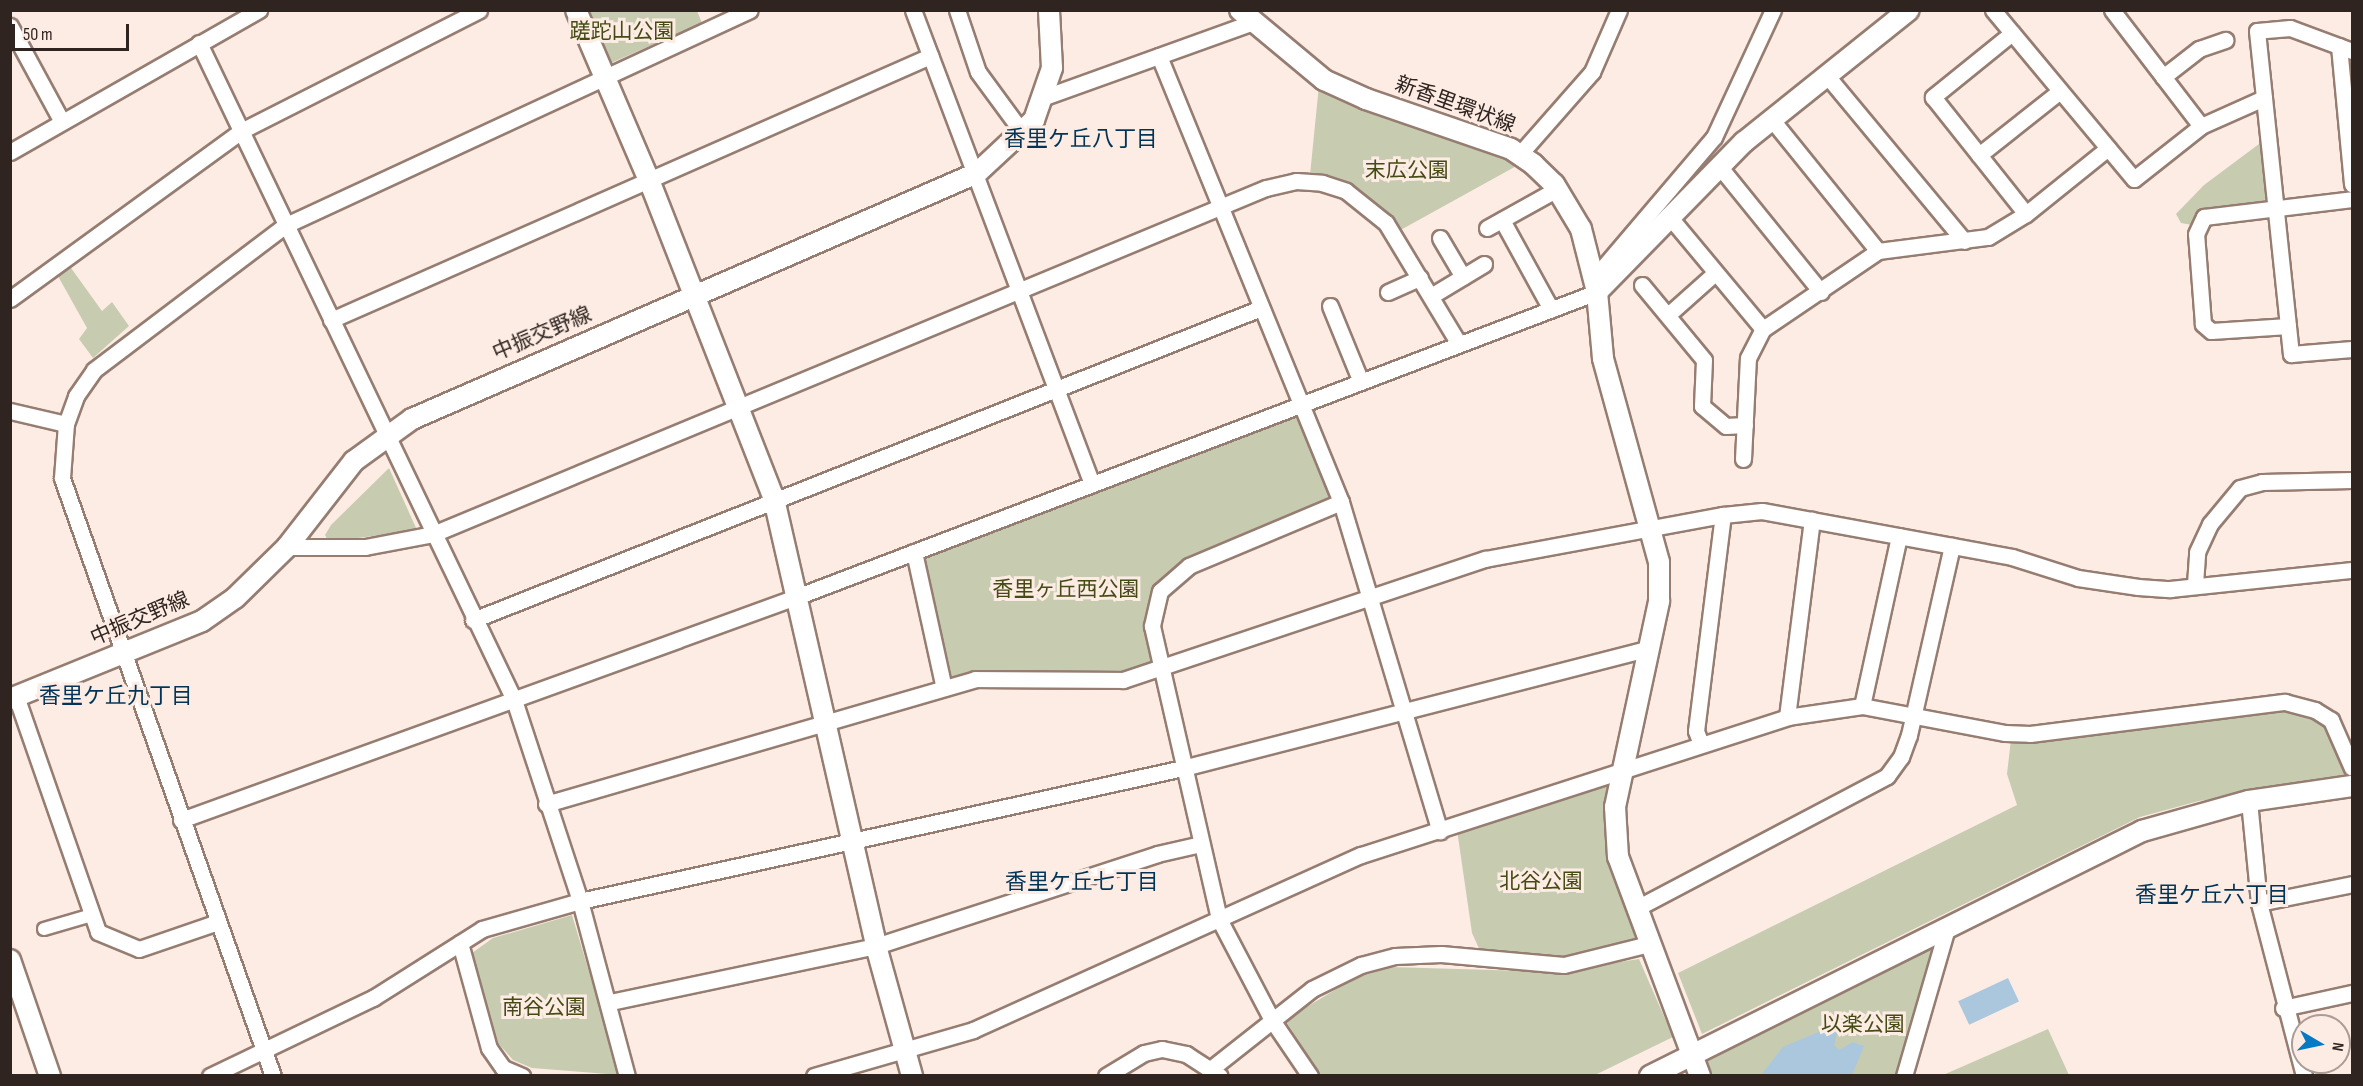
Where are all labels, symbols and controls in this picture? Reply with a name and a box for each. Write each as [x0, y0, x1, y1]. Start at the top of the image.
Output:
scale bar [15, 12, 132, 50]
park label: 蹉跎山公園 [570, 19, 674, 45]
text: 50 m [23, 24, 53, 45]
street label: 新香里環状線 [1391, 72, 1519, 138]
district label: 香里ケ丘八丁目 [1004, 127, 1158, 153]
park label: 末広公園 [1365, 158, 1449, 184]
street label: 中振交野線 [489, 302, 595, 366]
park label: 香里ヶ丘西公園 [993, 577, 1139, 603]
street label: 中振交野線 [87, 587, 193, 651]
district label: 香里ケ丘九丁目 [39, 684, 193, 710]
park label: 北谷公園 [1499, 869, 1583, 895]
district label: 香里ケ丘七丁目 [1005, 870, 1159, 896]
district label: 香里ケ丘六丁目 [2135, 883, 2289, 909]
park label: 南谷公園 [502, 995, 586, 1021]
park label: 以楽公園 [1821, 1012, 1905, 1038]
north arrow [2291, 1014, 2351, 1074]
text: N [2327, 1041, 2347, 1052]

